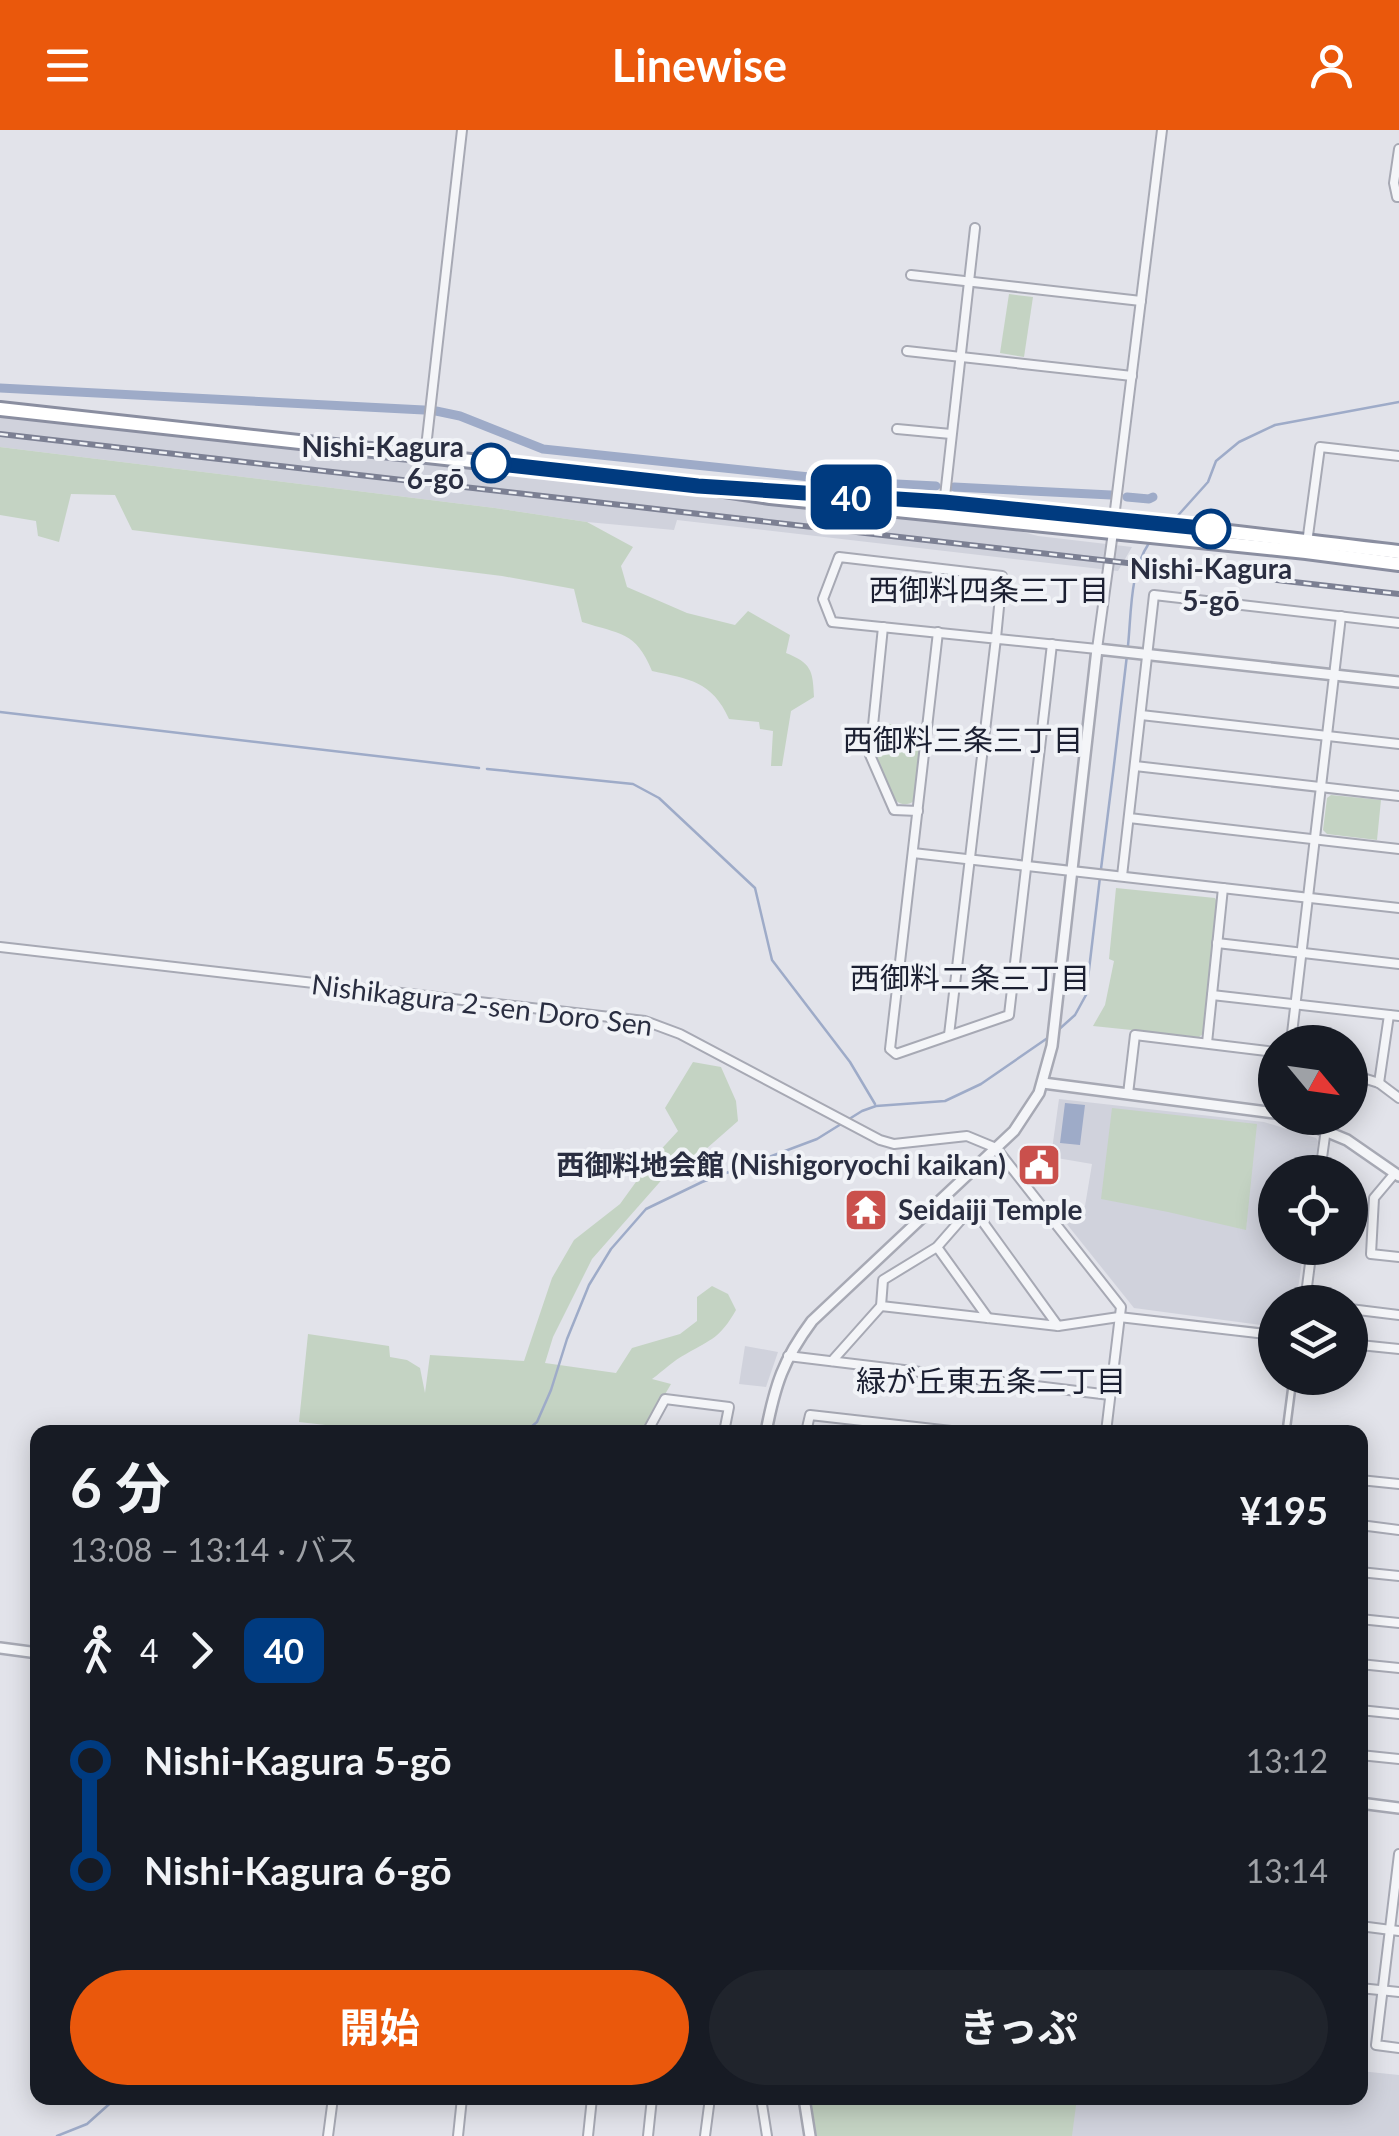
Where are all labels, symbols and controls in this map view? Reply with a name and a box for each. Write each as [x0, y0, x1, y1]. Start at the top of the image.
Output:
icon: menu [40, 38, 95, 93]
text: Linewise [612, 38, 787, 92]
icon: person [1304, 38, 1359, 93]
place label: Nishi-Kagura 6-gō [301, 429, 464, 495]
marker: Nishi-Kagura 6-gō [472, 444, 510, 482]
line badge: 40 [806, 464, 896, 530]
text: 40 [831, 476, 871, 518]
marker: Nishi-Kagura 5-gō [1192, 510, 1230, 548]
place label: Nishi-Kagura 5-gō [1130, 551, 1292, 617]
district label: 西御料四条三丁目 [869, 571, 1109, 607]
district label: 西御料三条三丁目 [843, 721, 1083, 757]
district label: 西御料二条三丁目 [850, 959, 1090, 995]
street label: Nishikagura 2-sen Doro Sen [310, 966, 655, 1042]
north arrow [1258, 1025, 1368, 1135]
map controls [1258, 1025, 1368, 1395]
public building icon: 西御料地会館 (Nishigoryochi kaikan) [1016, 1142, 1062, 1188]
place label: 西御料地会館 (Nishigoryochi kaikan) [556, 1147, 1006, 1181]
button: locate [1258, 1155, 1368, 1265]
temple icon: Seidaiji Temple [843, 1187, 889, 1233]
place label: Seidaiji Temple [898, 1192, 1082, 1226]
button: layers [1258, 1285, 1368, 1395]
district label: 緑が丘東五条二丁目 [856, 1362, 1126, 1398]
text: 6 分 [70, 1454, 170, 1520]
text: ¥195 [1240, 1487, 1328, 1533]
text: 13:08 – 13:14 · バス [70, 1530, 358, 1569]
icon: walk [70, 1623, 125, 1678]
icon: forward [174, 1623, 229, 1678]
text: 40 [264, 1629, 304, 1671]
text: 4 [140, 1631, 159, 1670]
text: Nishi-Kagura 5-gō [144, 1737, 452, 1783]
text: 13:12 [1246, 1741, 1328, 1780]
text: Nishi-Kagura 6-gō [144, 1847, 452, 1893]
text: 13:14 [1246, 1851, 1328, 1890]
button: 開始 [70, 1970, 689, 2085]
button: きっぷ [709, 1970, 1328, 2085]

